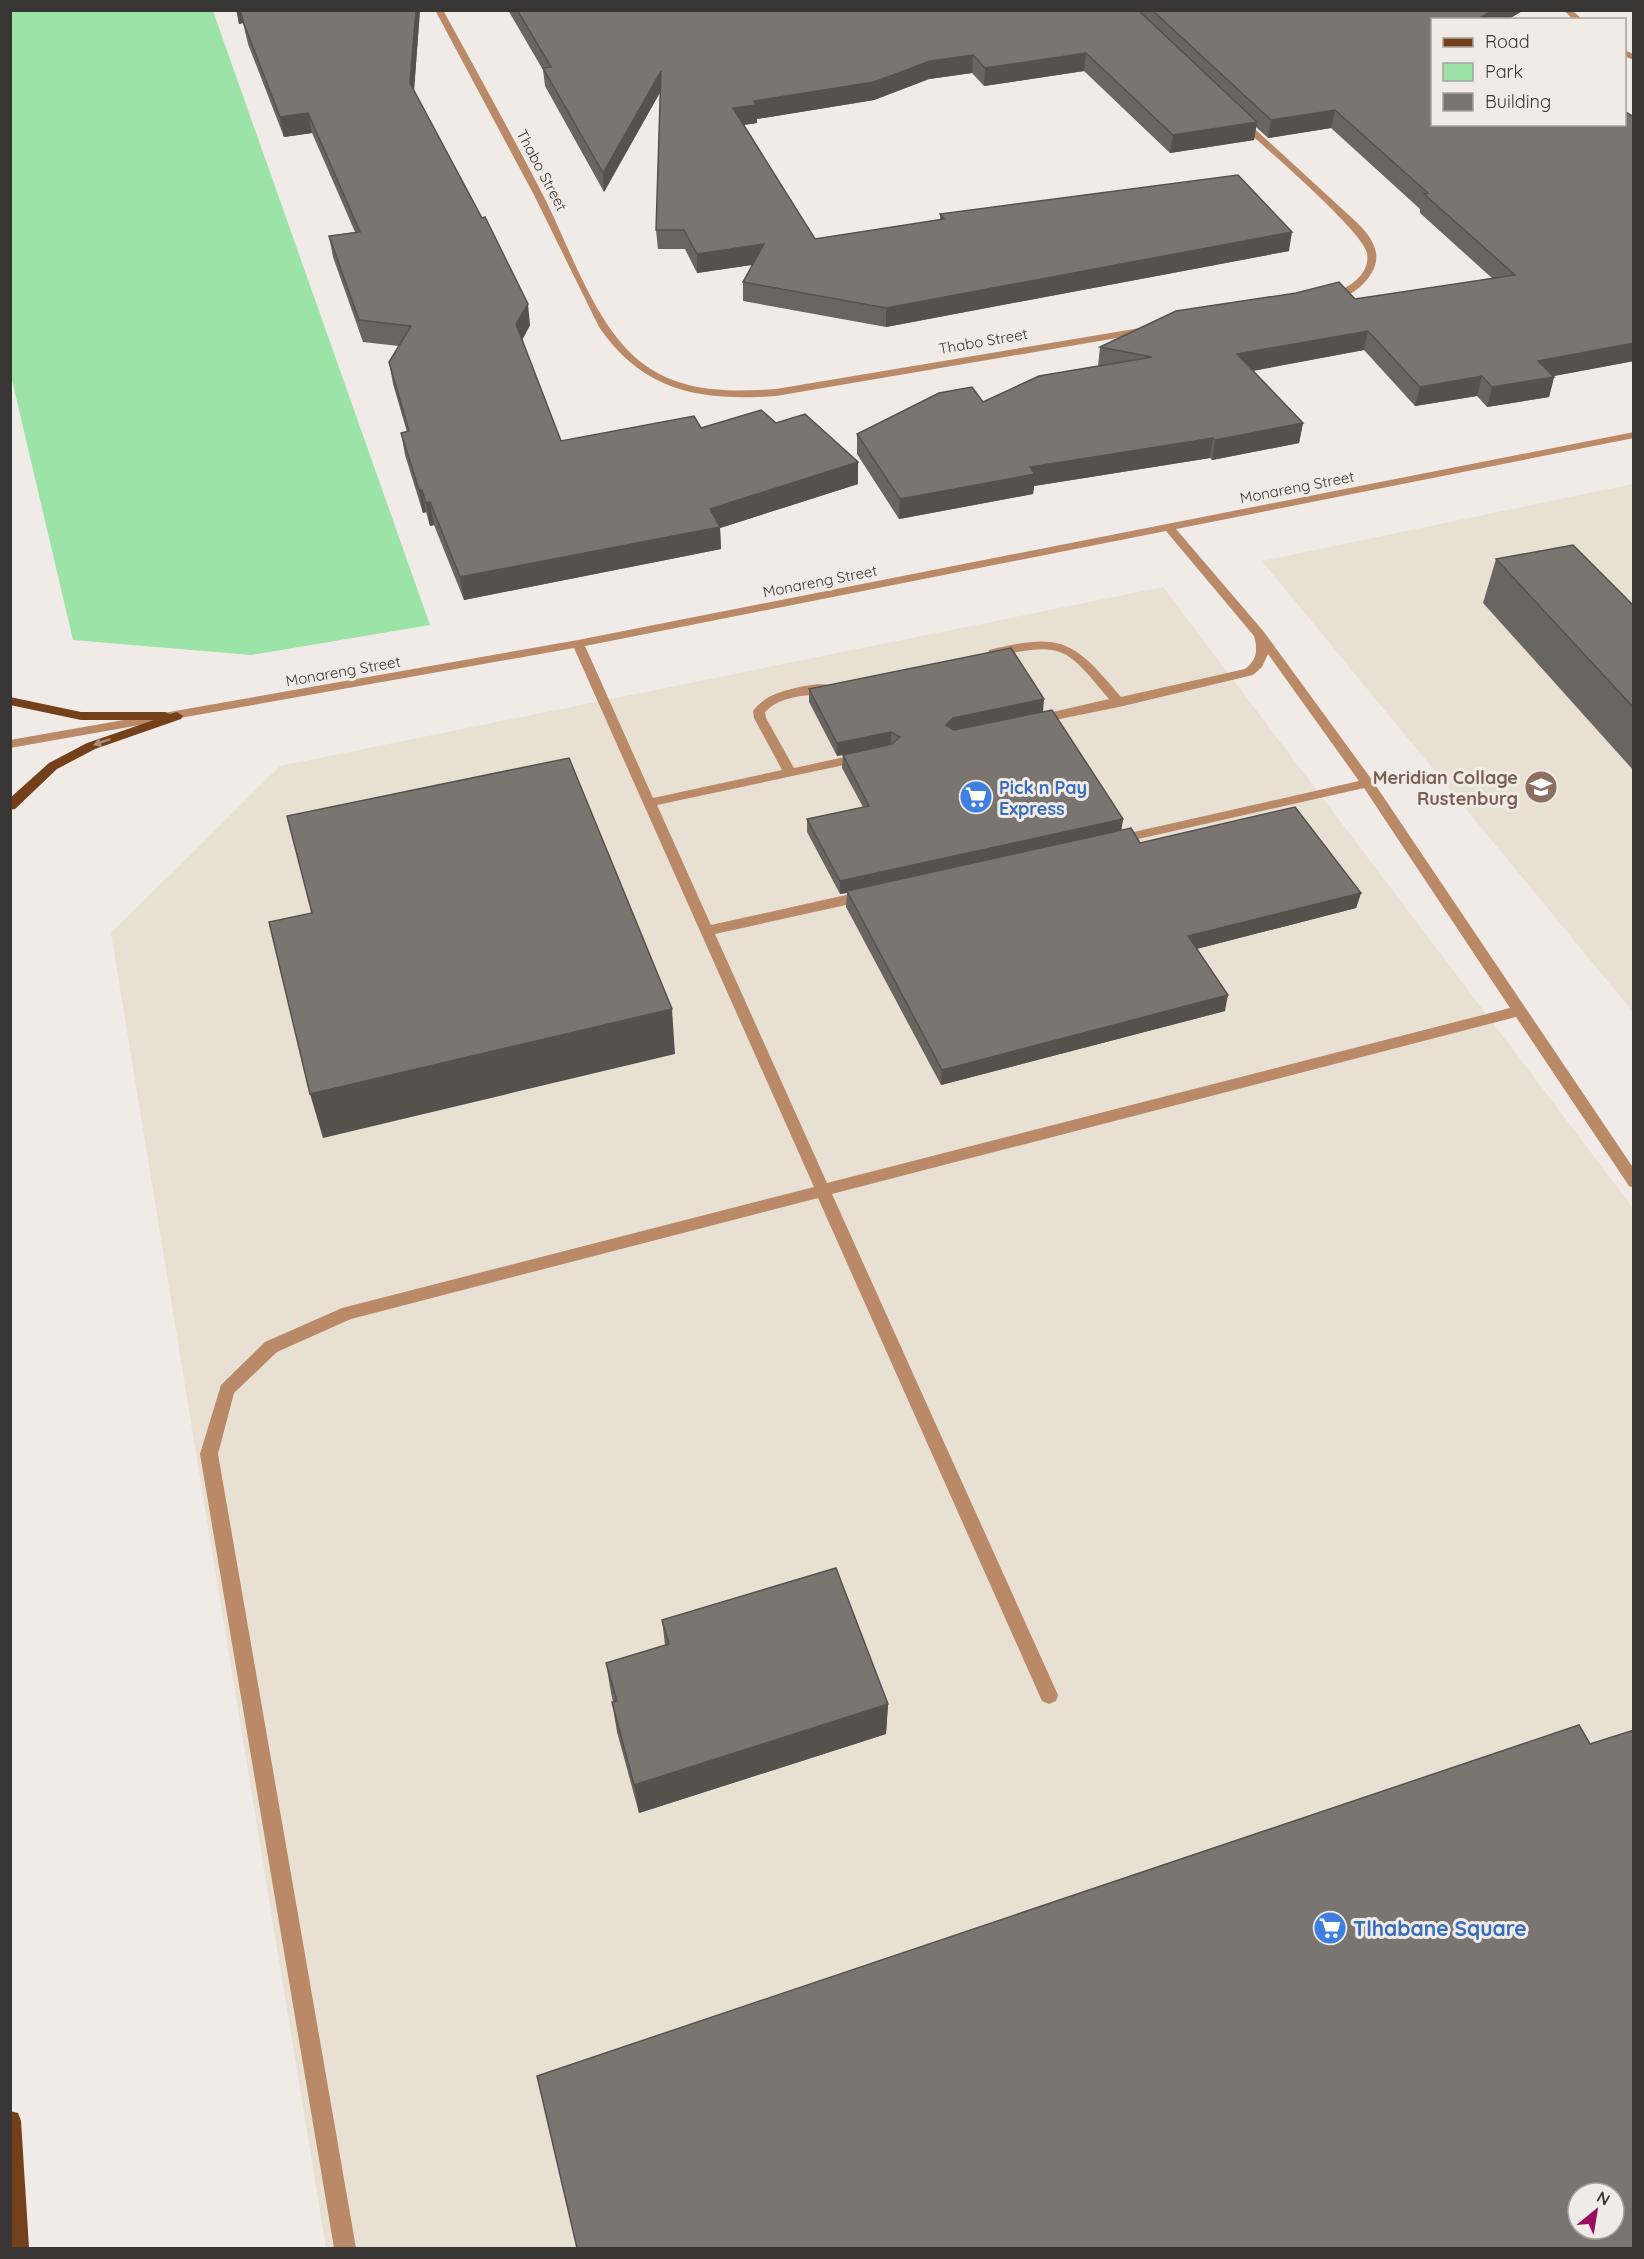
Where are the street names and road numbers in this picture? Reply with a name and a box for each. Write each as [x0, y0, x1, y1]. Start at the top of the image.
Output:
street label: Thabo Street [513, 126, 571, 214]
street label: Thabo Street [937, 324, 1029, 358]
street label: Monareng Street [1238, 467, 1356, 507]
street label: Monareng Street [761, 561, 879, 601]
street label: Monareng Street [284, 652, 402, 690]

